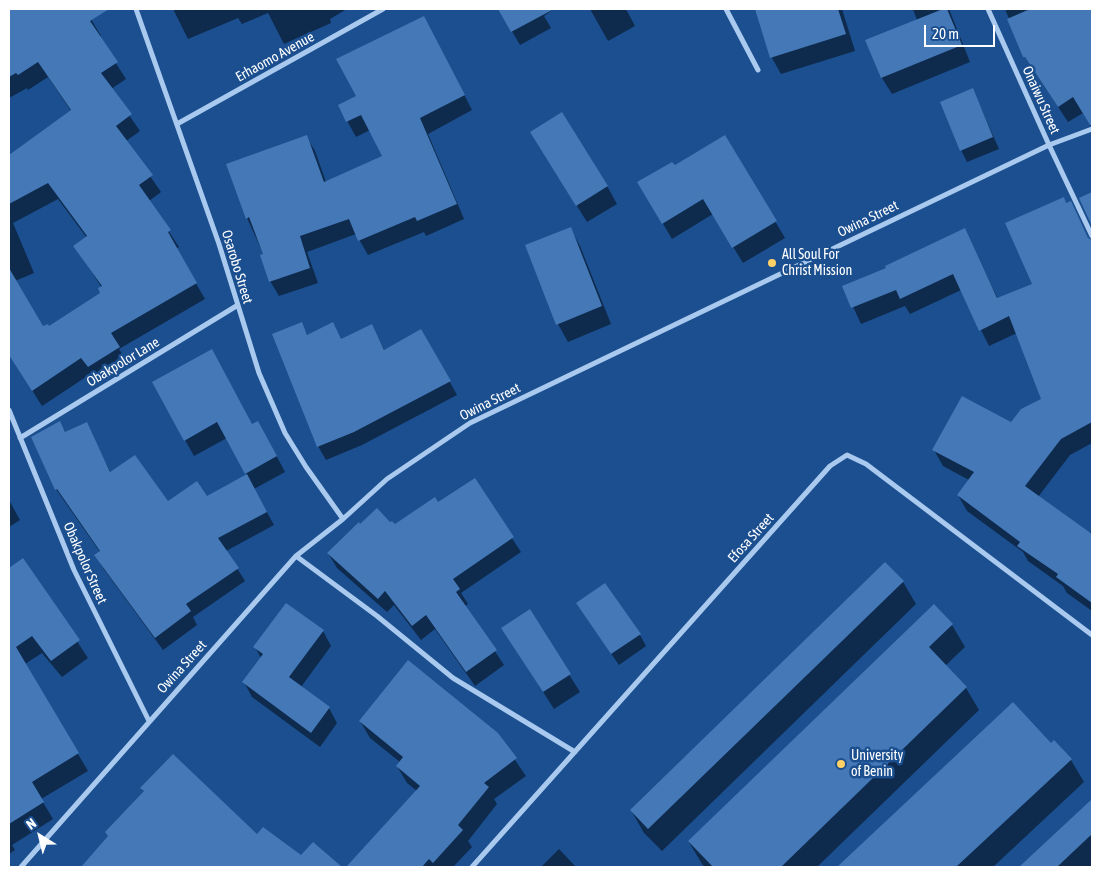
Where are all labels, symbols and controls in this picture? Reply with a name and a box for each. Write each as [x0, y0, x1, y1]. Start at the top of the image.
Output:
scale bar [926, 15, 997, 47]
text: 20 m [932, 25, 959, 42]
street label: Erhaomo Avenue [233, 28, 317, 86]
street label: Onaiwu Street [1019, 63, 1063, 137]
street label: Owina Street [835, 197, 901, 241]
street label: Osarobo Street [218, 228, 256, 306]
place label: All Soul For Christ Mission [782, 247, 852, 280]
marker: All Soul For Christ Mission [766, 257, 778, 269]
street label: Obakpolor Lane [84, 334, 162, 390]
street label: Owina Street [457, 380, 523, 424]
street label: Efosa Street [725, 510, 777, 566]
street label: Obakpolor Street [60, 520, 110, 606]
street label: Owina Street [154, 637, 210, 697]
place label: University of Benin [851, 748, 903, 780]
marker: University of Benin [835, 758, 847, 770]
north arrow [15, 811, 65, 861]
text: N [23, 815, 39, 833]

